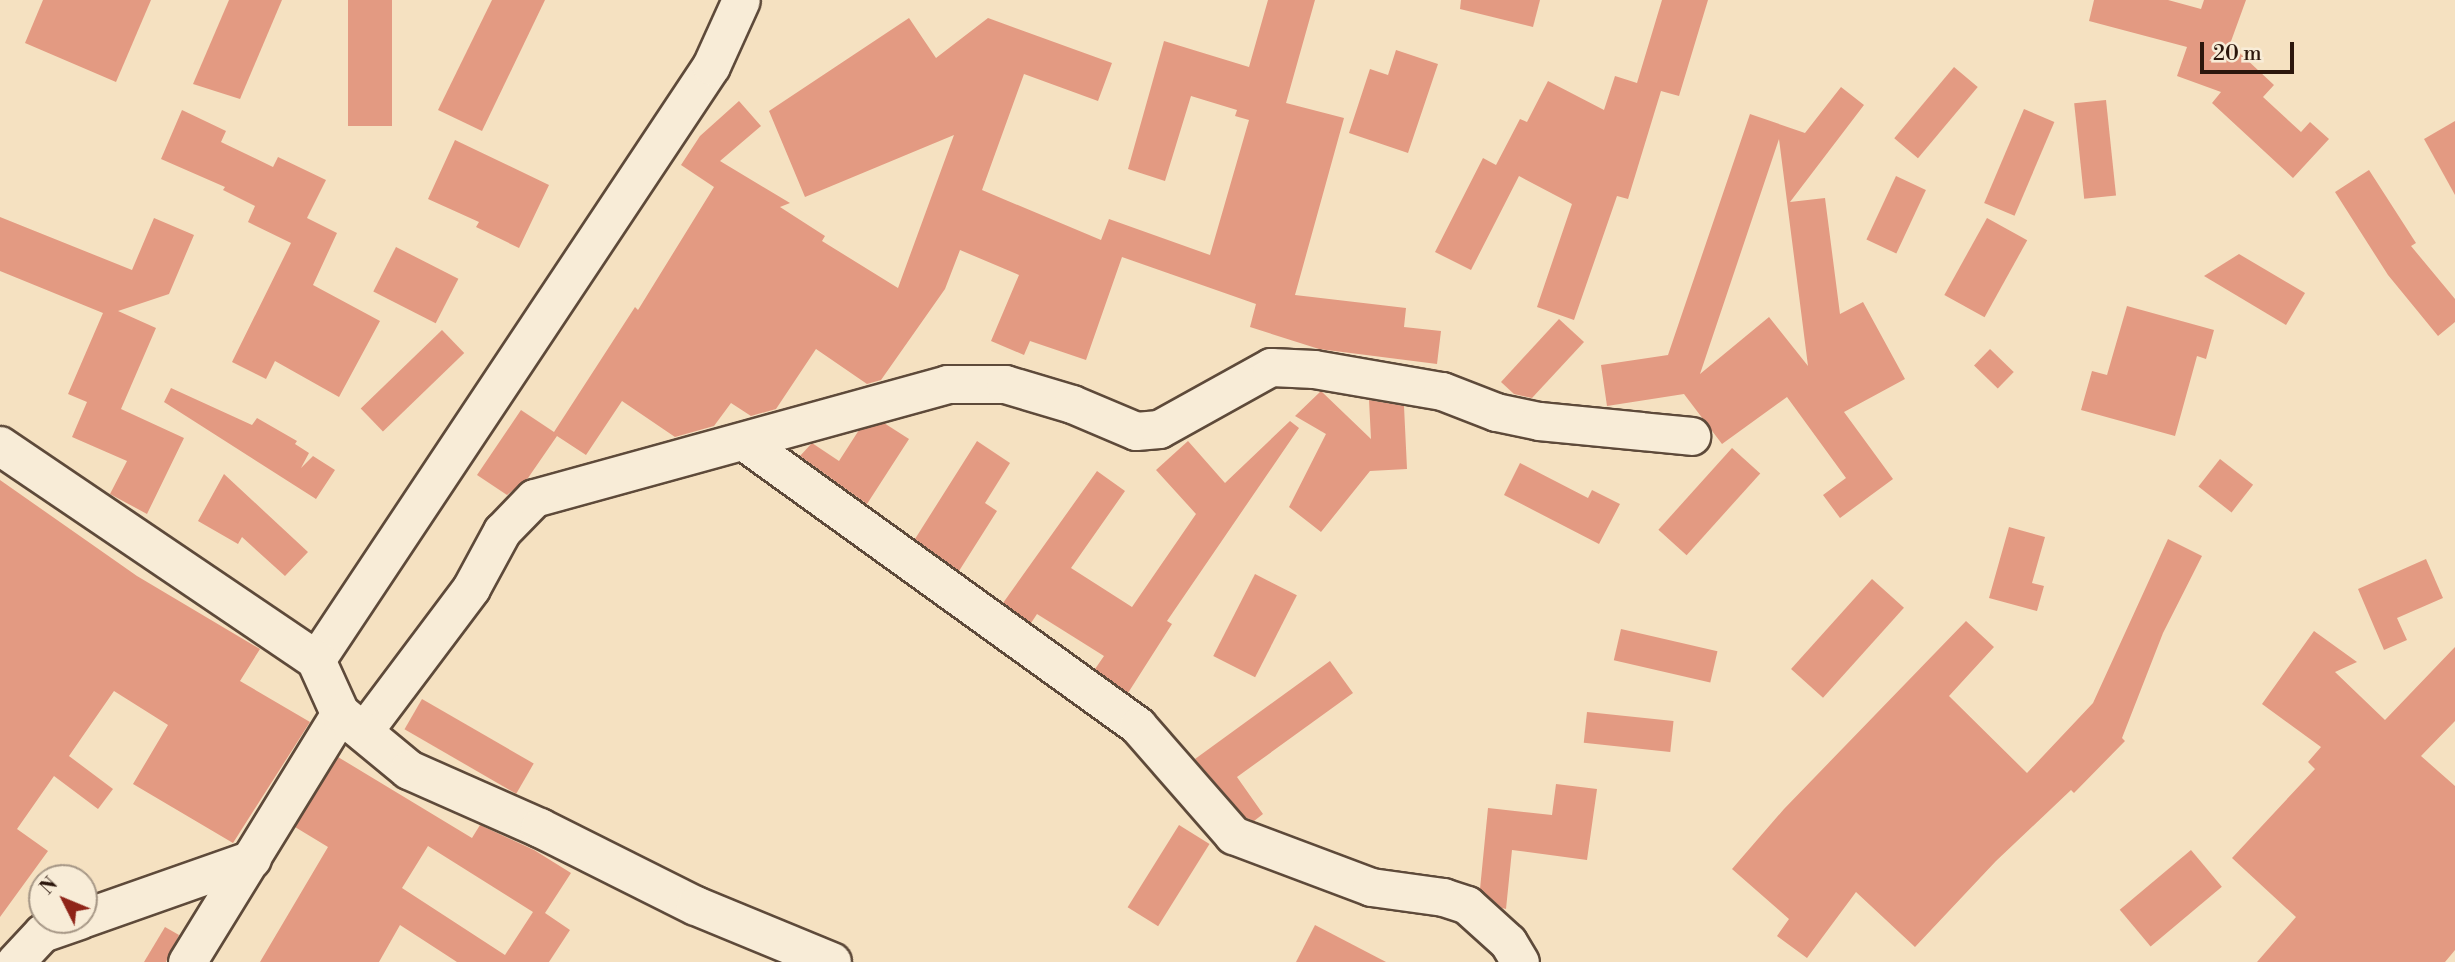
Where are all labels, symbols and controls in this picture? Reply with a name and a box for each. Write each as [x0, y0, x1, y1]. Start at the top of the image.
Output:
scale bar [2203, 28, 2298, 72]
text: 20 m [2213, 41, 2262, 67]
north arrow [28, 864, 98, 934]
text: N [35, 872, 63, 900]

